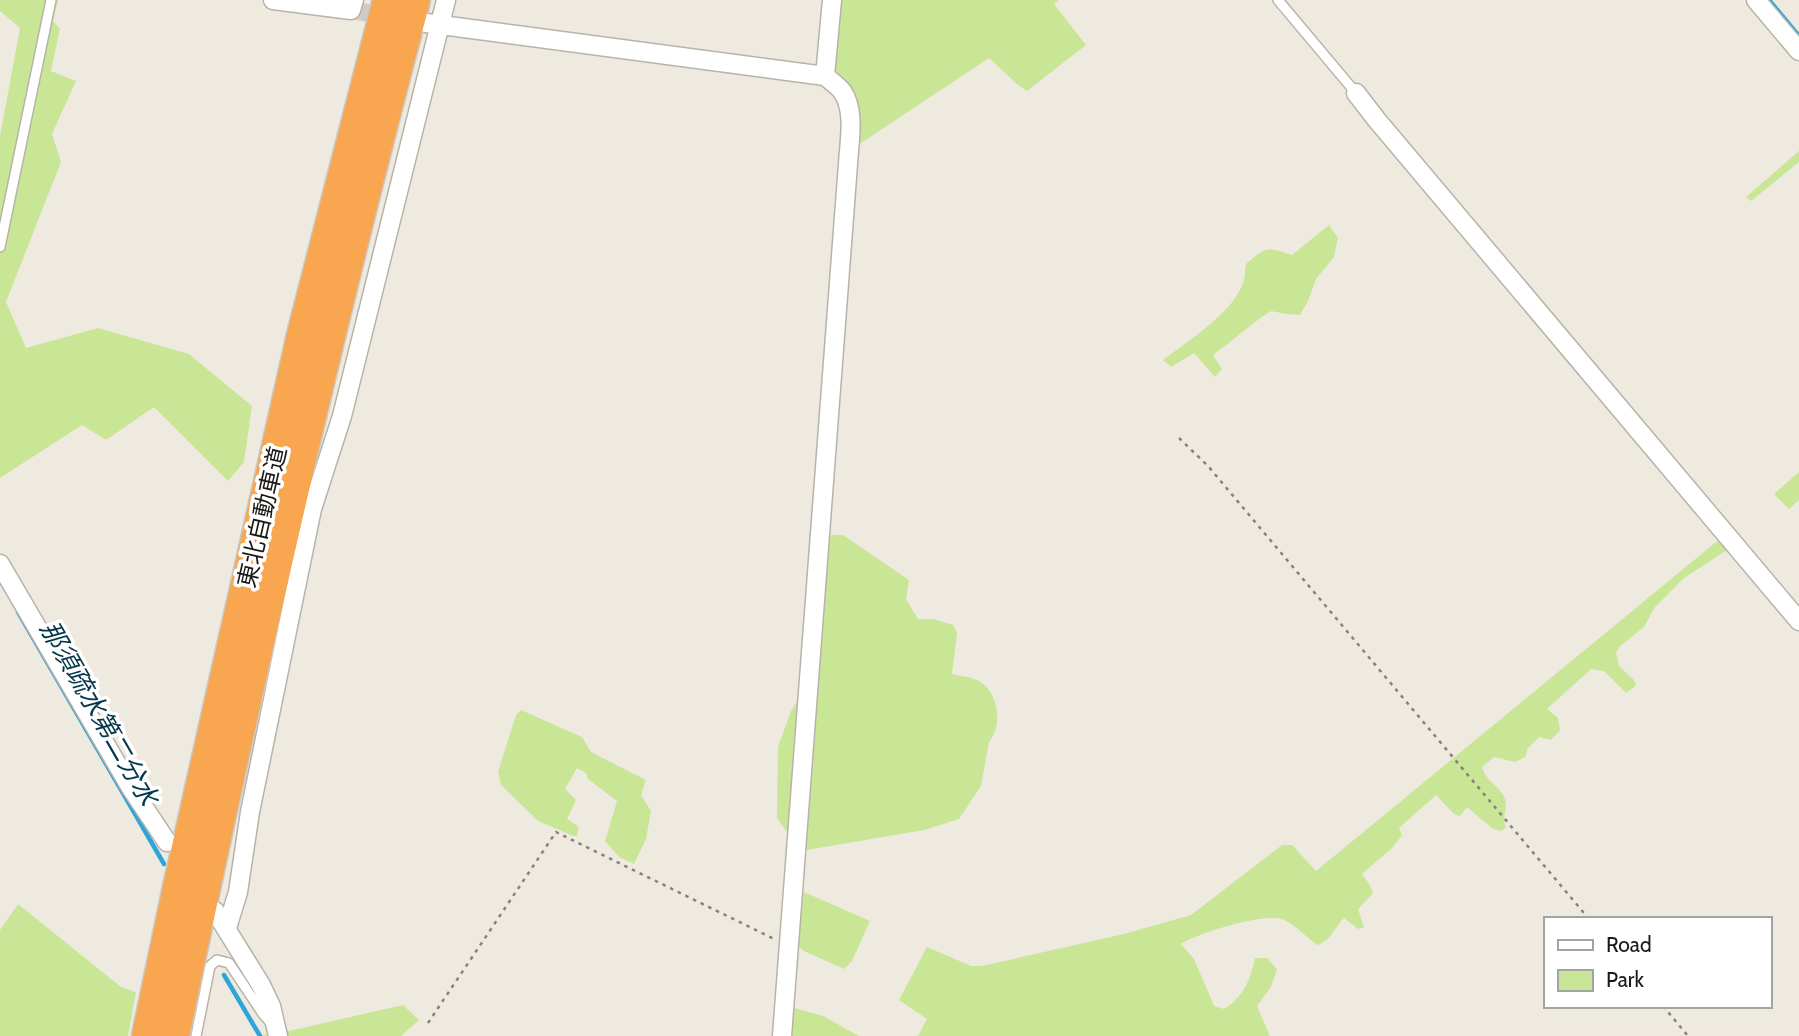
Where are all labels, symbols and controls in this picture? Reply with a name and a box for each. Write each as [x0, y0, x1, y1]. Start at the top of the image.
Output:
street label: 東北自動車道 [232, 444, 292, 590]
water label: 那須疏水第二分水 [33, 615, 166, 814]
legend [1544, 917, 1771, 1008]
text: Road [1606, 932, 1652, 957]
text: Park [1606, 967, 1644, 992]

